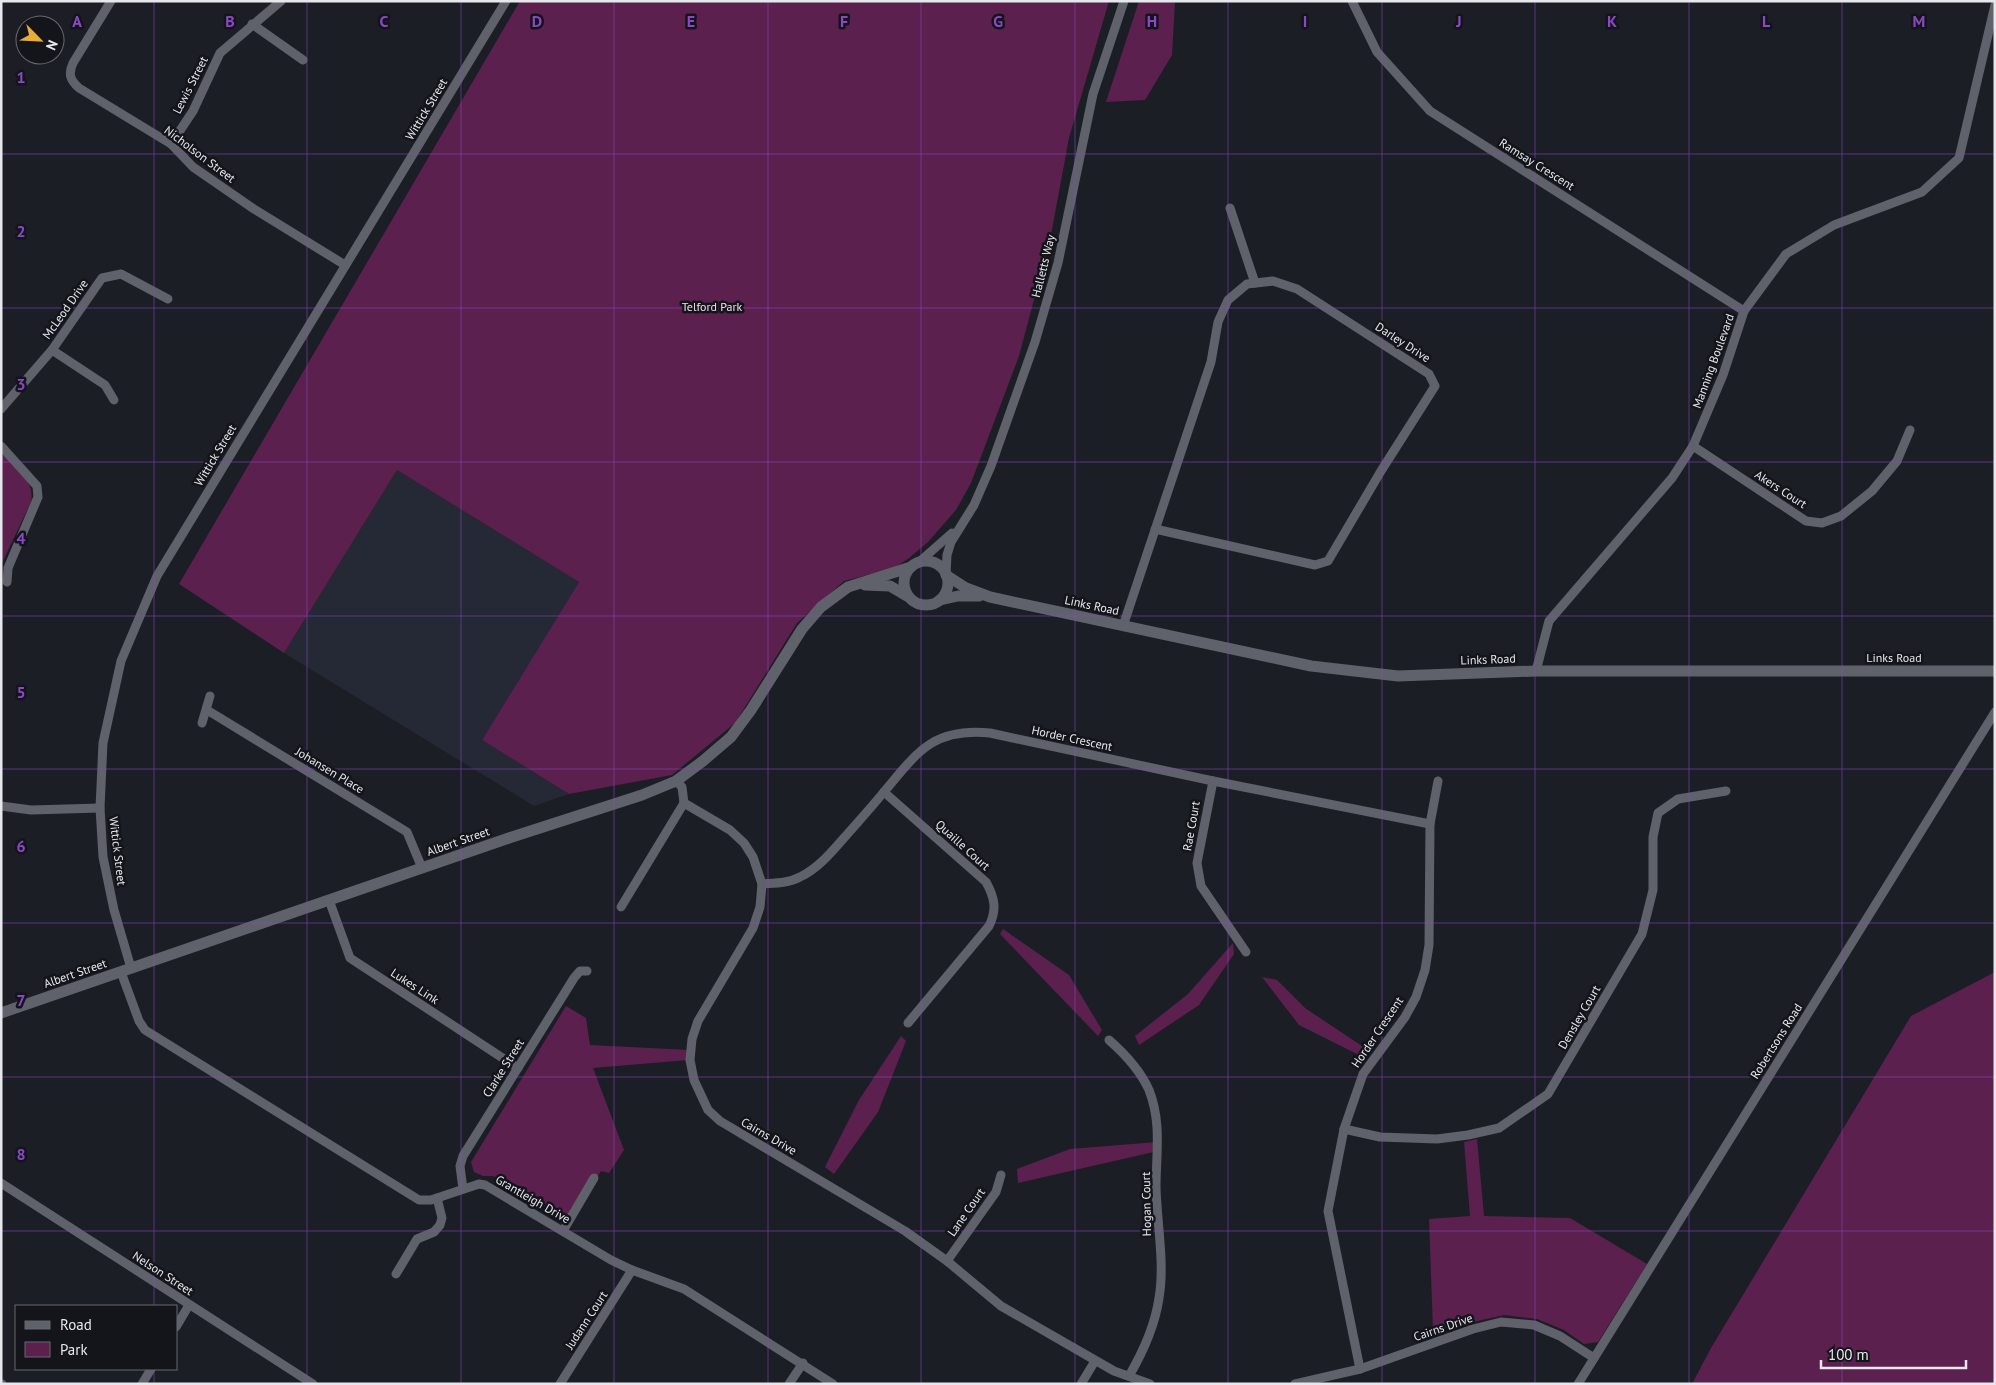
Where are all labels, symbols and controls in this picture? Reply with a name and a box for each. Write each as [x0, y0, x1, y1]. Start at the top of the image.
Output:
text: A [72, 11, 82, 31]
text: B [225, 11, 235, 31]
text: C [380, 11, 389, 31]
text: D [532, 11, 542, 31]
text: E [687, 11, 695, 31]
text: F [840, 11, 848, 31]
text: G [993, 11, 1003, 31]
text: H [1147, 11, 1157, 31]
text: I [1303, 11, 1307, 31]
text: J [1455, 11, 1462, 31]
text: K [1607, 11, 1617, 31]
text: L [1762, 11, 1771, 31]
text: M [1913, 11, 1925, 31]
north arrow [15, 15, 65, 65]
text: N [42, 37, 62, 53]
street label: Lewis Street [169, 54, 211, 116]
text: 1 [16, 67, 26, 87]
street label: Wittick Street [402, 75, 450, 143]
street label: Nicholson Street [162, 122, 238, 186]
street label: Ramsay Crescent [1497, 135, 1577, 193]
text: 2 [16, 221, 26, 241]
street label: Halletts Way [1028, 233, 1058, 299]
street label: McLeod Drive [39, 276, 91, 342]
park label: Telford Park [682, 299, 743, 314]
street label: Manning Boulevard [1689, 312, 1737, 410]
street label: Darley Drive [1373, 319, 1433, 365]
text: 3 [16, 374, 26, 394]
street label: Wittick Street [191, 421, 239, 489]
street label: Akers Court [1752, 467, 1810, 511]
text: 4 [16, 528, 26, 548]
street label: Links Road [1063, 592, 1121, 618]
street label: Links Road [1866, 650, 1922, 665]
street label: Links Road [1460, 651, 1516, 667]
text: 5 [16, 682, 26, 702]
street label: Horder Crescent [1030, 722, 1114, 754]
street label: Johansen Place [292, 743, 367, 796]
street label: Rae Court [1179, 800, 1203, 852]
street label: Wittick Street [106, 816, 130, 886]
street label: Quaille Court [933, 817, 993, 873]
street label: Albert Street [425, 823, 491, 859]
text: 6 [16, 836, 26, 856]
street label: Albert Street [42, 955, 108, 991]
street label: Lukes Link [388, 965, 442, 1007]
street label: Densley Court [1555, 982, 1603, 1052]
text: 7 [16, 990, 26, 1010]
street label: Horder Crescent [1348, 994, 1406, 1070]
street label: Robertsons Road [1747, 1001, 1805, 1081]
street label: Clarke Street [479, 1036, 527, 1100]
street label: Cairns Drive [739, 1114, 799, 1158]
text: 8 [16, 1144, 26, 1164]
street label: Grantleigh Drive [493, 1172, 573, 1226]
street label: Hogan Court [1138, 1172, 1154, 1236]
street label: Lane Court [944, 1185, 988, 1239]
street label: Nelson Street [130, 1248, 196, 1298]
street label: Judann Court [561, 1288, 610, 1353]
legend [15, 1305, 178, 1370]
street label: Cairns Drive [1411, 1310, 1475, 1344]
text: Road [60, 1315, 92, 1334]
scale bar [1821, 1338, 1966, 1370]
text: Park [60, 1340, 88, 1359]
text: 100 m [1828, 1345, 1869, 1364]

